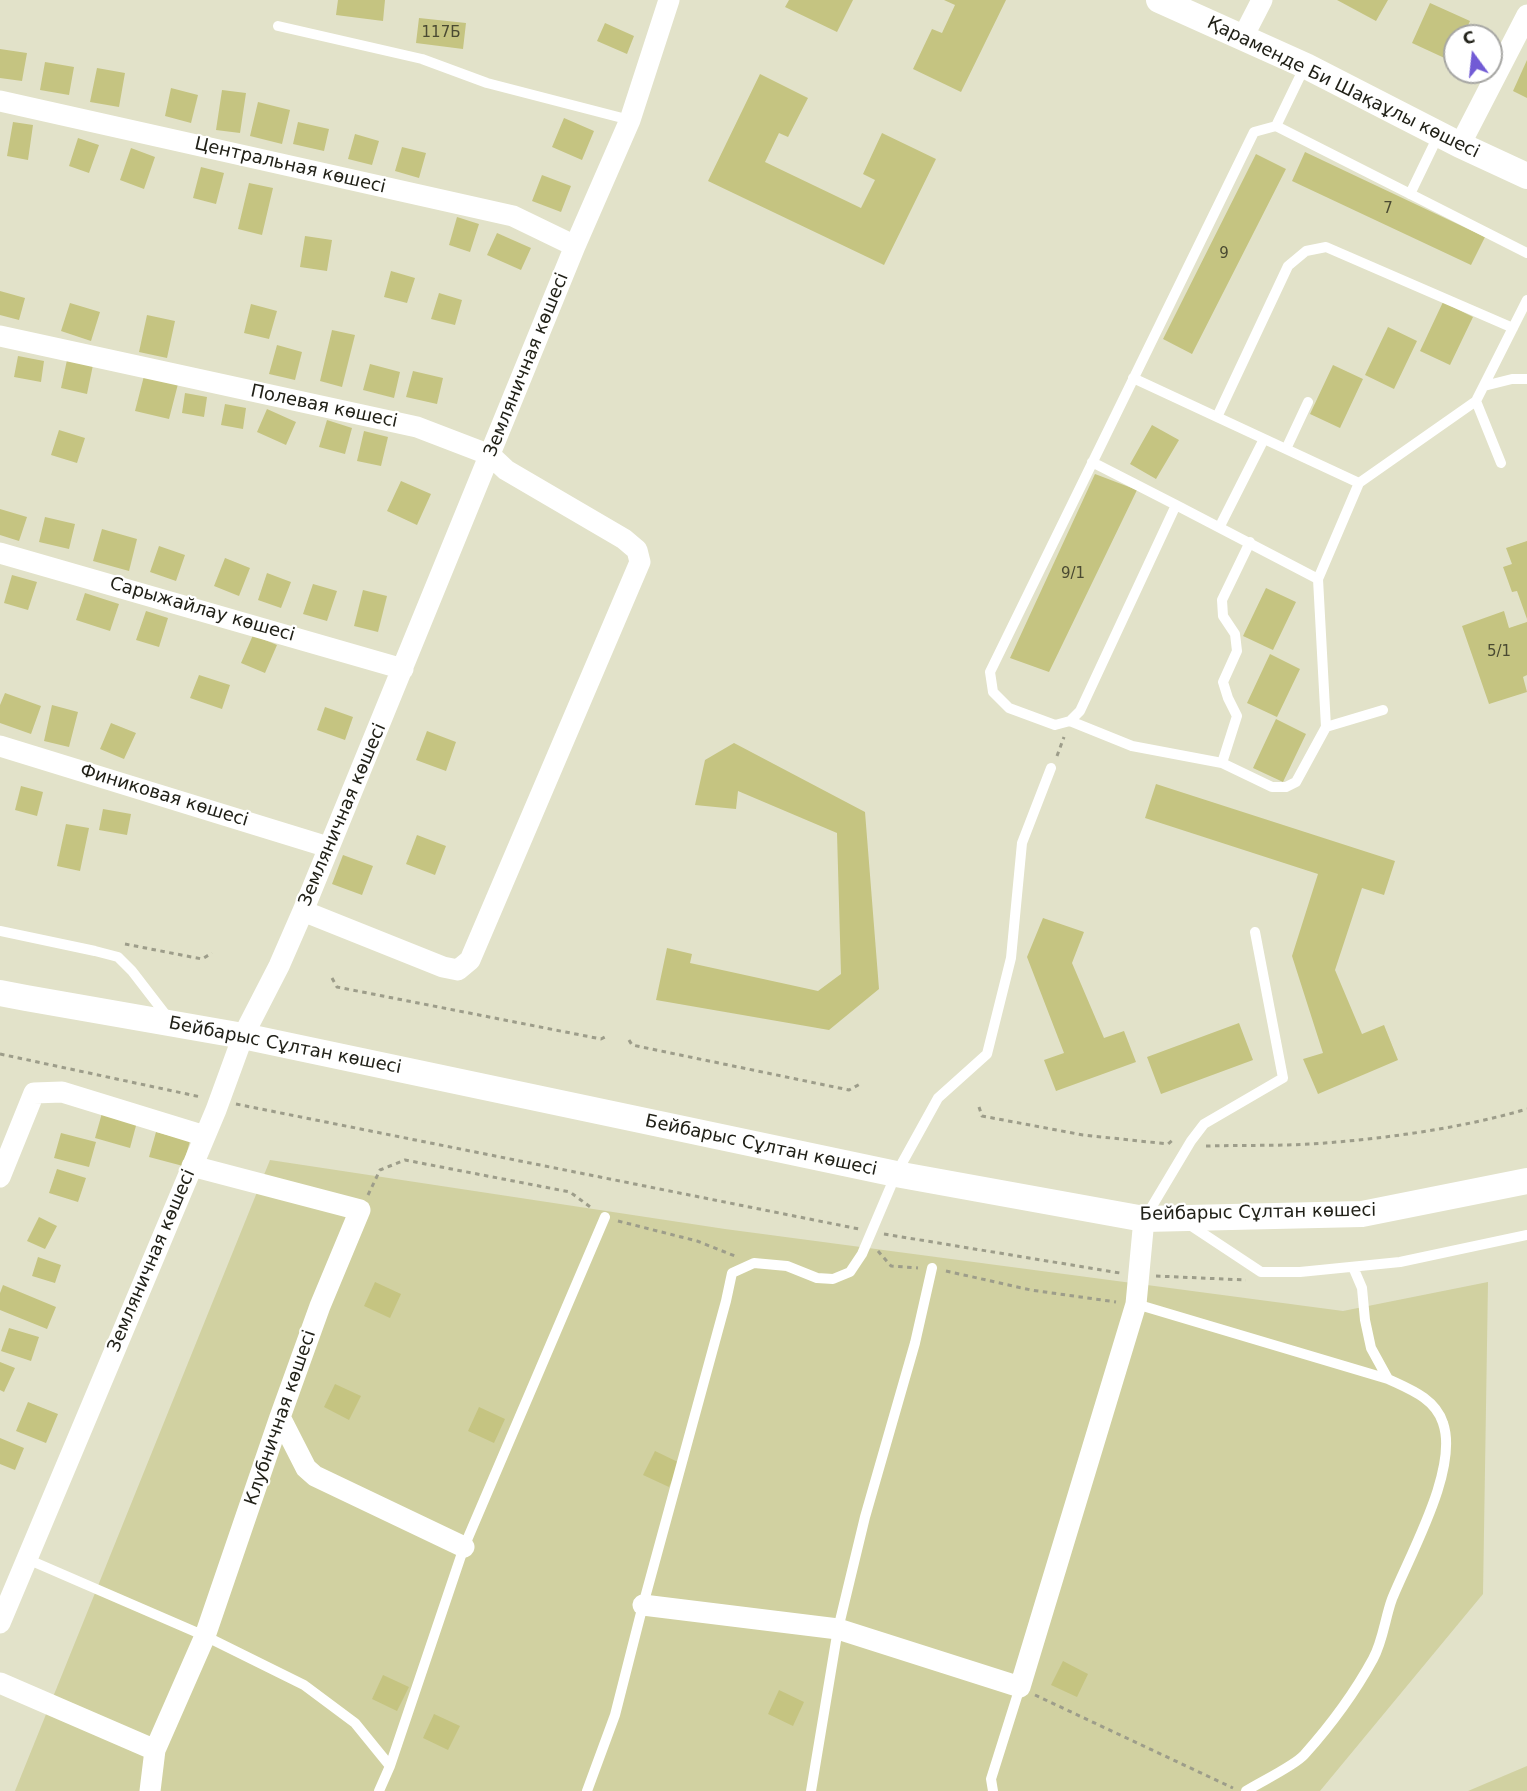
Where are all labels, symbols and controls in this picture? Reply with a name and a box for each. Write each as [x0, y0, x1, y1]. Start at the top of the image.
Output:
street label: Қараменде Би Шақаұлы көшесі [1203, 12, 1483, 164]
house number: 117Б [422, 24, 460, 42]
north arrow [1443, 24, 1503, 84]
text: С [1461, 27, 1477, 49]
street label: Центральная көшесі [192, 133, 388, 199]
house number: 7 [1383, 200, 1393, 218]
house number: 9 [1219, 245, 1229, 263]
street label: Земляничная көшесі [480, 270, 574, 460]
street label: Полевая көшесі [249, 381, 399, 433]
house number: 9/1 [1061, 565, 1085, 583]
street label: Сарыжайлау көшесі [107, 573, 297, 647]
house number: 5/1 [1487, 643, 1511, 661]
street label: Земляничная көшесі [295, 720, 391, 910]
street label: Финиковая көшесі [77, 760, 251, 832]
street label: Бейбарыс Сұлтан көшесі [167, 1013, 403, 1079]
street label: Бейбарыс Сұлтан көшесі [643, 1111, 879, 1181]
street label: Земляничная көшесі [104, 1166, 200, 1356]
street label: Бейбарыс Сұлтан көшесі [1140, 1200, 1376, 1226]
street label: Клубничная көшесі [241, 1328, 321, 1508]

